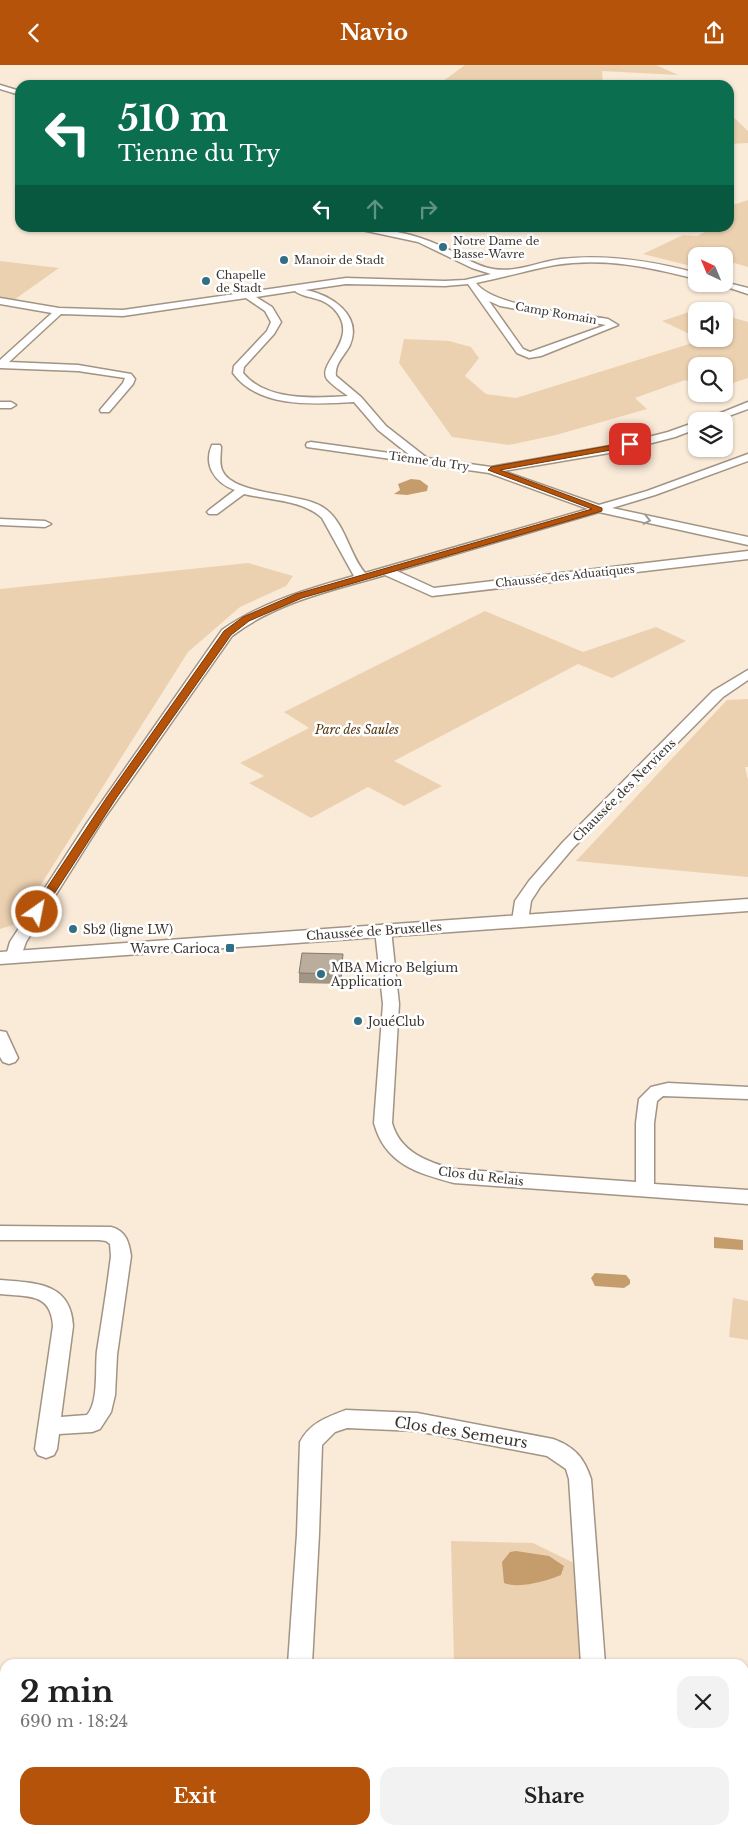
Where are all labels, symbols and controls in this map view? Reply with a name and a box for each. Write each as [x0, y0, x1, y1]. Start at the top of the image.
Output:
icon: back [20, 19, 48, 47]
text: Navio [340, 19, 408, 46]
icon: share [700, 19, 728, 47]
text: 510 m [118, 97, 229, 140]
icon: left [35, 100, 100, 165]
text: Tienne du Try [118, 140, 280, 167]
icon: left [308, 195, 336, 223]
icon: ahead [361, 195, 389, 223]
icon: right [414, 195, 442, 223]
place label: Notre Dame de Basse-Wavre [453, 234, 539, 261]
marker: Notre Dame de Basse-Wavre [437, 241, 449, 253]
north arrow [688, 247, 732, 293]
map controls [688, 247, 733, 457]
place label: Manoir de Stadt [294, 253, 385, 267]
marker: Manoir de Stadt [278, 254, 290, 266]
place label: Chapelle de Stadt [216, 268, 266, 295]
marker: Chapelle de Stadt [200, 275, 212, 287]
street label: Camp Romain [514, 299, 598, 327]
button: sound [688, 302, 733, 347]
button: search [688, 357, 733, 402]
button: layers [688, 412, 733, 457]
pin [609, 423, 651, 465]
icon: arrive [616, 430, 644, 458]
street label: Tienne du Try [388, 448, 470, 474]
one-way arrow [643, 514, 652, 524]
street label: Chaussée des Aduatiques [495, 562, 635, 590]
park label: Parc des Saules [314, 722, 399, 737]
street label: Chaussée des Nerviens [569, 735, 679, 845]
position arrow [10, 885, 62, 937]
street label: Chaussée de Bruxelles [306, 919, 442, 943]
place label: Sb2 (ligne LW) [83, 922, 173, 937]
marker: Sb2 (ligne LW) [67, 923, 79, 935]
place label: Wavre Carioca [129, 941, 220, 956]
marker: Wavre Carioca [224, 942, 236, 954]
place label: MBA Micro Belgium Application [330, 960, 458, 989]
marker: MBA Micro Belgium Application [315, 968, 327, 980]
place label: JouéClub [366, 1014, 425, 1029]
marker: JouéClub [352, 1015, 364, 1027]
street label: Clos du Relais [437, 1163, 525, 1189]
street label: Clos des Semeurs [393, 1412, 529, 1452]
text: 2 min [20, 1673, 113, 1710]
button: close [677, 1676, 729, 1728]
text: 690 m · 18:24 [20, 1711, 128, 1731]
button: Exit [20, 1767, 370, 1825]
button: Share [380, 1767, 729, 1825]

